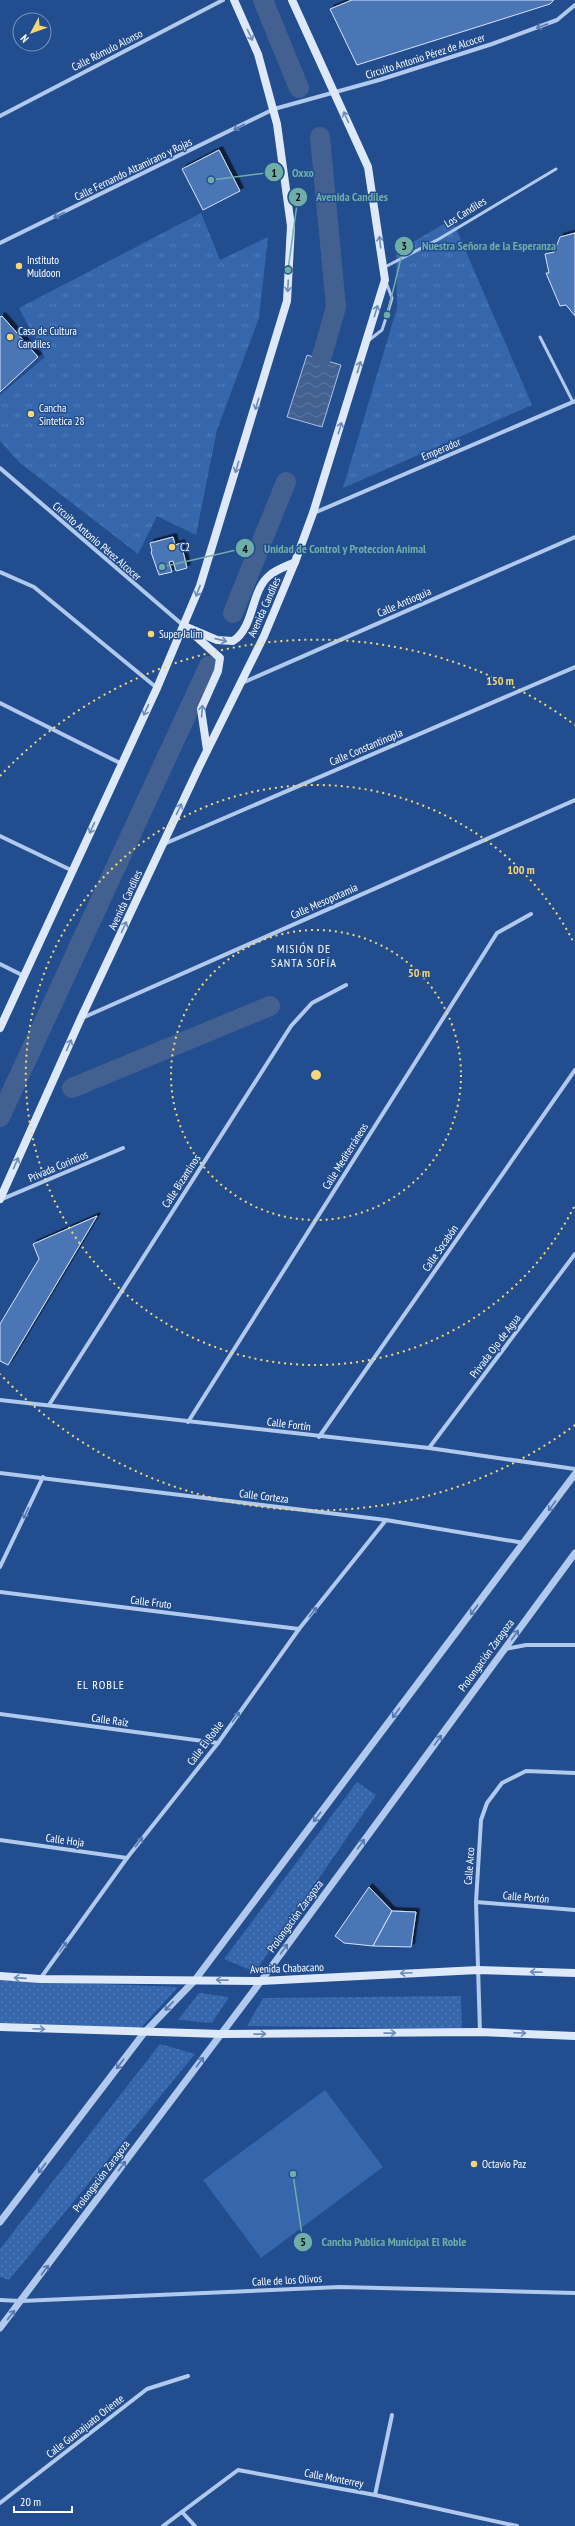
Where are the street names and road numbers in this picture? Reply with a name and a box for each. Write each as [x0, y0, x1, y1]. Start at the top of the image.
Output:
street label: Calle Rómulo Alonso [69, 26, 145, 74]
street label: Circuito Antonio Pérez de Alcocer [363, 30, 487, 82]
street label: Calle Fernando Altamirano y Rojas [72, 134, 194, 204]
street label: Los Candiles [441, 193, 489, 230]
street label: Emperador [419, 435, 463, 463]
street label: Circuito Antonio Pérez Alcocer [50, 499, 144, 583]
street label: Avenida Candiles [244, 574, 284, 639]
street label: Calle Antioquia [375, 584, 433, 620]
street label: Calle Constantinopla [327, 725, 405, 769]
street label: Avenida Candiles [105, 868, 145, 932]
street label: Calle Mesopotamia [288, 880, 360, 922]
street label: Calle Mediterráneos [319, 1120, 371, 1192]
street label: Privada Corintios [26, 1147, 90, 1185]
street label: Calle Bizantinos [159, 1151, 204, 1210]
street label: Calle Socabón [419, 1222, 461, 1274]
street label: Privada Ojo de Agua [467, 1311, 523, 1381]
street label: Calle Fortín [266, 1414, 312, 1434]
street label: Calle Corteza [238, 1486, 290, 1506]
street label: Calle Fruto [130, 1593, 173, 1611]
street label: Prolongación Zaragoza [455, 1616, 517, 1694]
street label: Calle Raíz [91, 1710, 129, 1730]
street label: Calle El Roble [184, 1718, 227, 1768]
street label: Calle Hoja [45, 1830, 85, 1850]
street label: Calle Arco [461, 1846, 477, 1885]
street label: Prolongación Zaragoza [264, 1877, 326, 1955]
street label: Calle Portón [502, 1888, 550, 1906]
street label: Avenida Chabacano [250, 1960, 324, 1976]
street label: Prolongación Zaragoza [70, 2137, 132, 2215]
street label: Calle de los Olivos [252, 2271, 323, 2289]
street label: Calle Guanajuato Oriente [43, 2391, 127, 2461]
street label: Calle Monterrey [303, 2465, 366, 2491]

